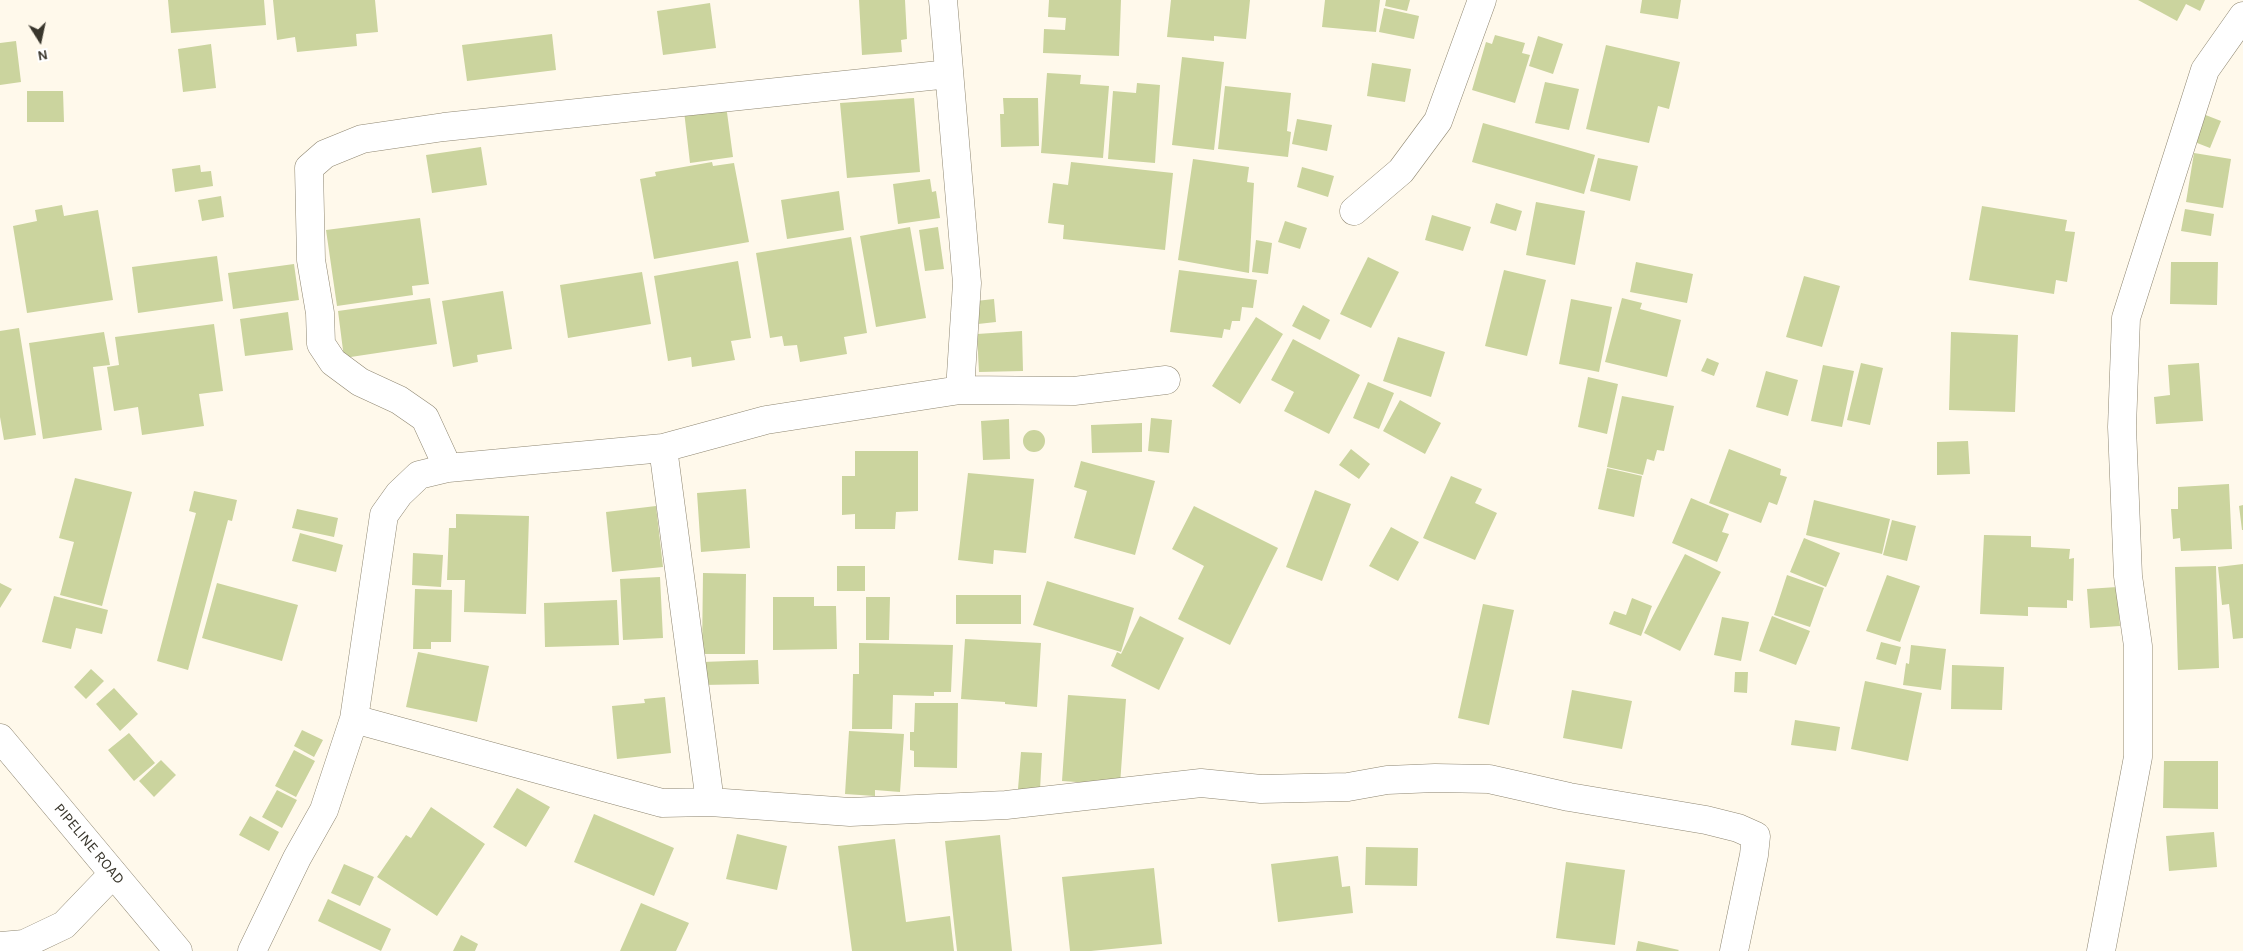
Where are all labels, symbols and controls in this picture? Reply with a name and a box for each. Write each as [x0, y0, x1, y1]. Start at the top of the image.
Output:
north arrow [15, 15, 65, 65]
text: N [36, 46, 49, 65]
street label: PIPELINE ROAD [50, 800, 128, 888]

